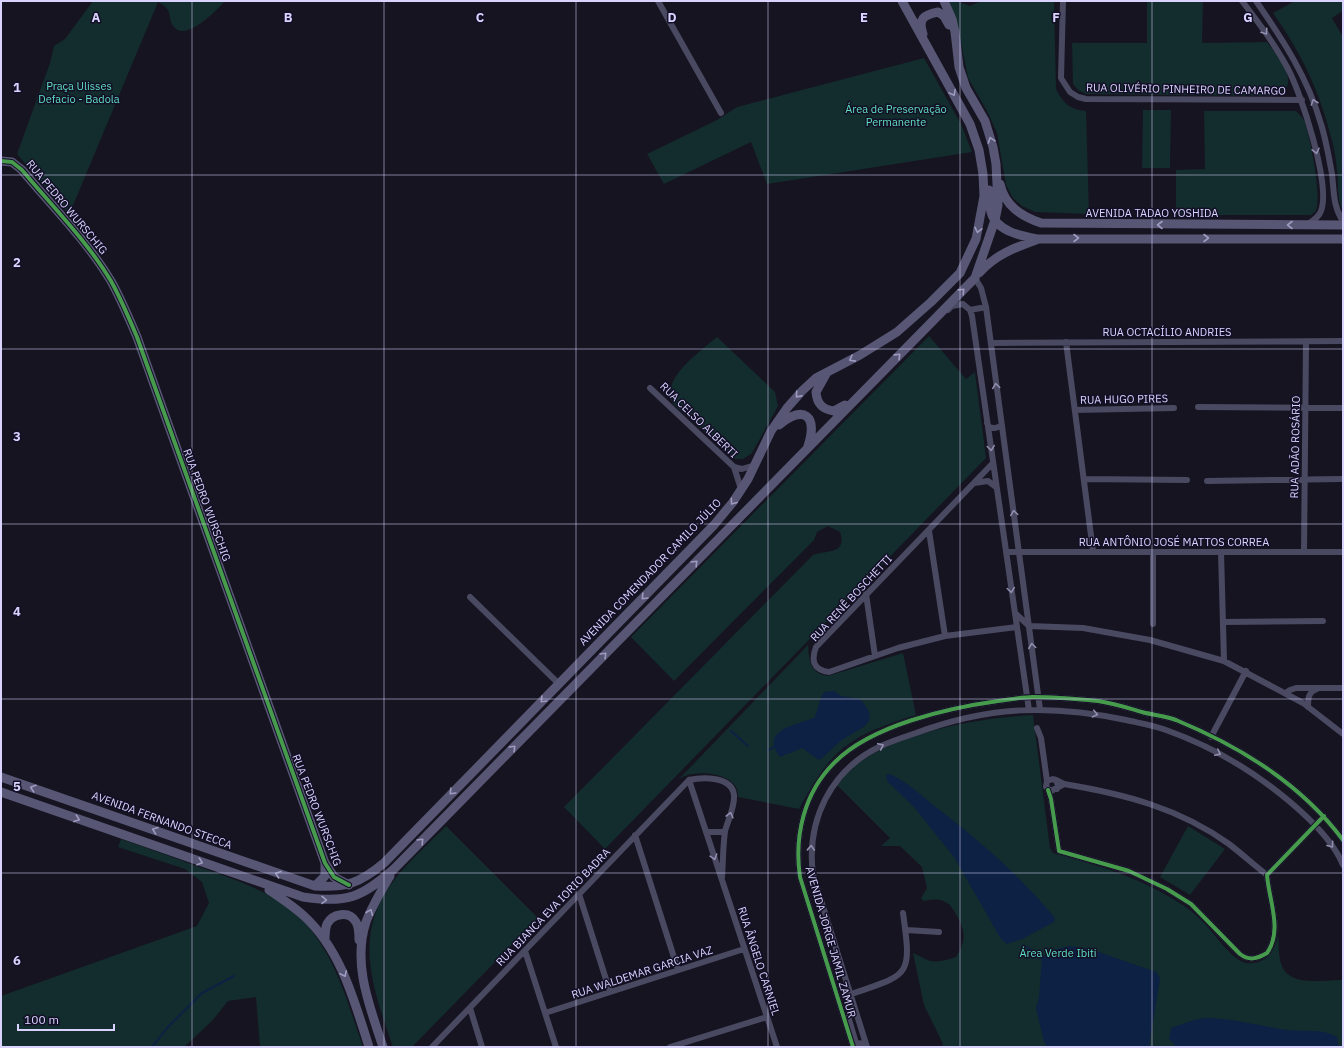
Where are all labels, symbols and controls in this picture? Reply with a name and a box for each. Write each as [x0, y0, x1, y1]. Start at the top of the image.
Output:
text: A [92, 9, 101, 26]
text: B [284, 9, 293, 26]
text: C [476, 9, 485, 26]
text: D [667, 9, 677, 26]
text: E [860, 9, 868, 26]
text: F [1052, 9, 1060, 26]
text: G [1243, 9, 1253, 26]
one-way arrow [1260, 28, 1268, 35]
text: 1 [13, 79, 21, 96]
park label: Praça Ulisses Defacio - Badola [38, 79, 120, 106]
street label: RUA OLIVÉRIO PINHEIRO DE CAMARGO [1086, 80, 1286, 98]
one-way arrow [948, 88, 955, 96]
one-way arrow [1310, 99, 1319, 106]
park label: Área de Preservação Permanente [845, 102, 947, 129]
one-way arrow [987, 137, 996, 144]
one-way arrow [1312, 148, 1320, 154]
street label: RUA PEDRO WURSCHIG [23, 157, 111, 257]
street label: AVENIDA TADAO YOSHIDA [1086, 206, 1218, 220]
one-way arrow [1157, 221, 1163, 229]
one-way arrow [1287, 221, 1293, 229]
one-way arrow [975, 227, 983, 233]
one-way arrow [1073, 234, 1079, 242]
one-way arrow [1203, 234, 1209, 242]
text: 2 [13, 254, 21, 271]
one-way arrow [957, 288, 965, 296]
street label: RUA OCTACÍLIO ANDRIES [1103, 325, 1231, 339]
one-way arrow [893, 353, 901, 361]
one-way arrow [849, 354, 856, 362]
street label: RUA CELSO ALBERTI [657, 379, 741, 461]
one-way arrow [992, 383, 1001, 389]
one-way arrow [796, 391, 803, 398]
street label: RUA HUGO PIRES [1080, 391, 1168, 407]
street label: RUA ADÃO ROSÁRIO [1287, 395, 1303, 499]
text: 3 [13, 428, 21, 445]
one-way arrow [986, 445, 995, 451]
street label: RUA PEDRO WURSCHIG [180, 447, 234, 563]
street label: AVENIDA COMENDADOR CAMILO JÚLIO [576, 495, 724, 648]
one-way arrow [730, 497, 737, 504]
one-way arrow [1010, 510, 1019, 516]
street label: RUA ANTÔNIO JOSÉ MATTOS CORREA [1079, 535, 1269, 549]
street label: RUA RENÊ BOSCHETTI [807, 552, 895, 644]
one-way arrow [690, 560, 698, 568]
one-way arrow [1006, 587, 1015, 593]
one-way arrow [641, 592, 649, 600]
text: 4 [13, 603, 21, 620]
one-way arrow [1028, 643, 1037, 649]
one-way arrow [599, 652, 606, 660]
one-way arrow [540, 695, 548, 703]
one-way arrow [1092, 709, 1098, 717]
one-way arrow [877, 743, 884, 751]
one-way arrow [508, 745, 515, 753]
one-way arrow [1214, 748, 1221, 756]
street label: RUA PEDRO WURSCHIG [289, 752, 345, 868]
text: 5 [13, 778, 21, 795]
one-way arrow [29, 784, 36, 792]
one-way arrow [449, 787, 457, 795]
street label: AVENIDA FERNANDO STECCA [90, 788, 234, 852]
one-way arrow [725, 811, 733, 818]
one-way arrow [74, 814, 81, 822]
one-way arrow [152, 827, 159, 835]
one-way arrow [416, 838, 424, 846]
one-way arrow [1326, 841, 1334, 848]
street label: RUA BIANCA EVA IORIO BADRA [493, 845, 613, 969]
one-way arrow [807, 845, 816, 852]
one-way arrow [709, 854, 718, 861]
one-way arrow [196, 857, 203, 866]
street label: AVENIDA JORGE JAMIL ZAMUR [803, 865, 859, 1019]
one-way arrow [274, 870, 281, 879]
one-way arrow [322, 896, 328, 904]
street label: RUA ÂNGELO CARNIEL [735, 905, 783, 1018]
one-way arrow [366, 909, 374, 916]
street label: RUA WALDEMAR GARCIA VAZ [570, 943, 714, 1001]
park label: Área Verde Ibiti [1019, 946, 1097, 960]
text: 6 [13, 952, 21, 969]
one-way arrow [339, 970, 347, 978]
scale bar [18, 1006, 114, 1032]
text: 100 m [24, 1012, 59, 1027]

